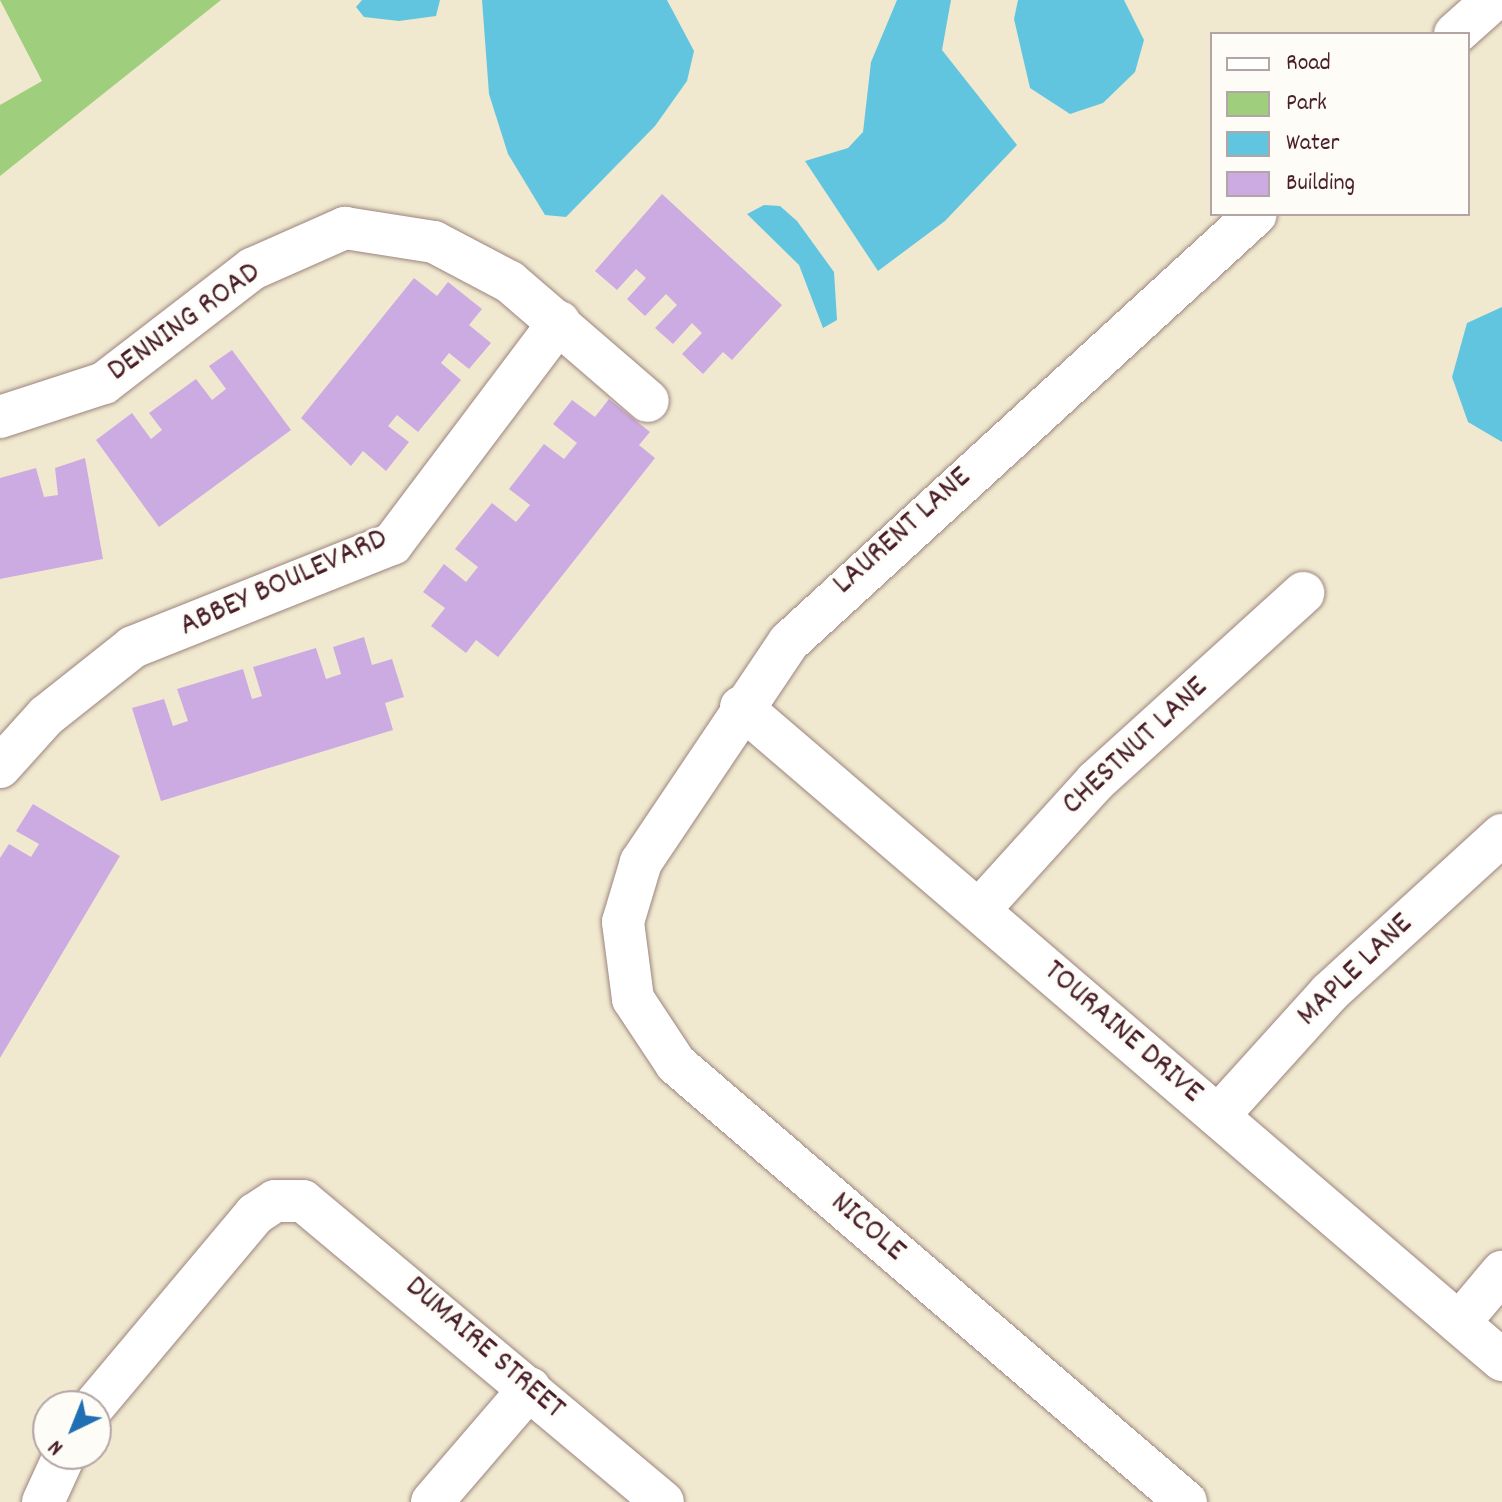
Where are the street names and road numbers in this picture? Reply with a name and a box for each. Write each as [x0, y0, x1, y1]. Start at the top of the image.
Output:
street label: DENNING ROAD [101, 255, 269, 391]
street label: LAURENT LANE [826, 460, 980, 604]
street label: ABBEY BOULEVARD [174, 521, 394, 647]
street label: CHESTNUT LANE [1055, 670, 1217, 824]
street label: MAPLE LANE [1290, 906, 1422, 1036]
street label: TOURAINE DRIVE [1034, 953, 1210, 1113]
street label: NICOLE [821, 1185, 913, 1271]
street label: DUMAIRE STREET [396, 1269, 572, 1429]

